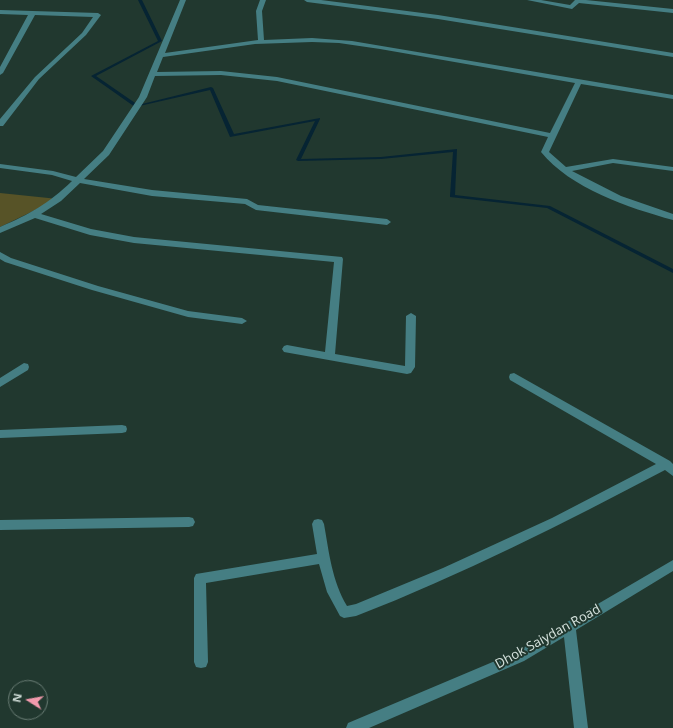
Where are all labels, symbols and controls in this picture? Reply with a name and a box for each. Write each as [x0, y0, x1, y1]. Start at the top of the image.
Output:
street label: Dhok Saiydan Road [493, 602, 603, 672]
north arrow [8, 680, 48, 720]
text: N [8, 692, 25, 704]

